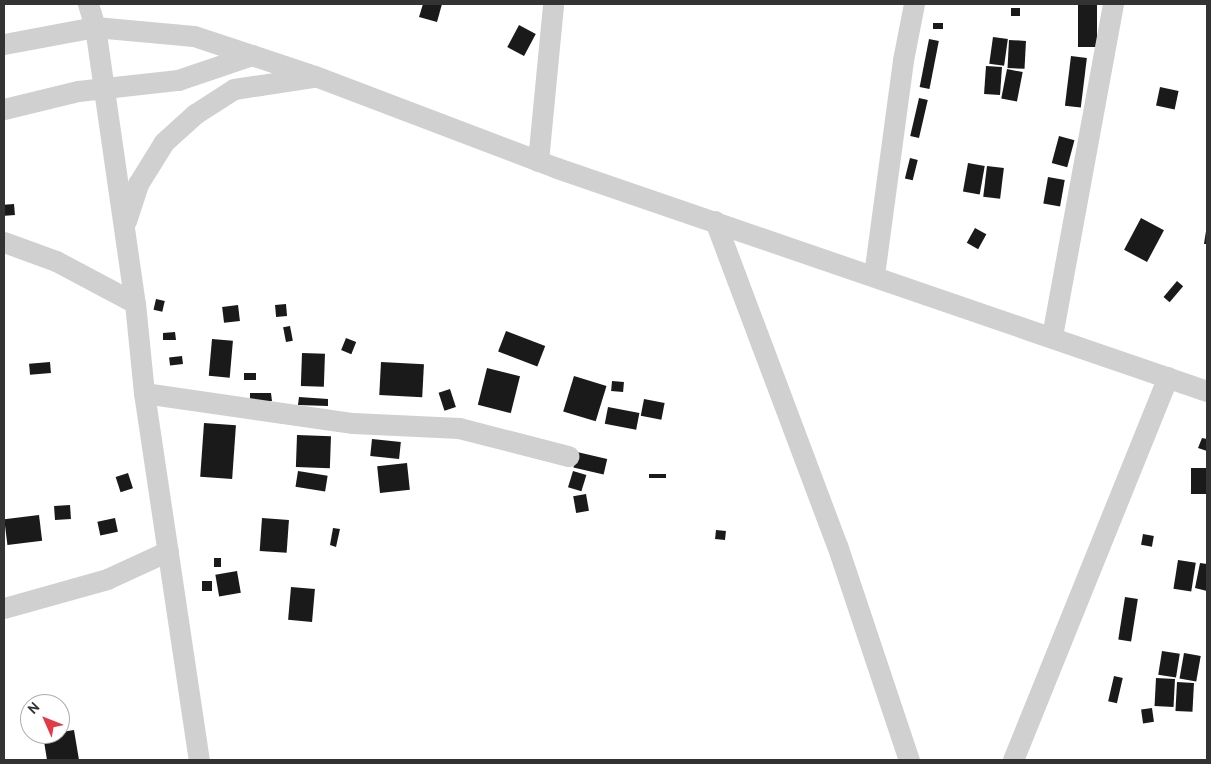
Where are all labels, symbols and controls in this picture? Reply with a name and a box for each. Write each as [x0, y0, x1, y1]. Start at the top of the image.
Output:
north arrow [20, 694, 70, 744]
text: N [25, 699, 44, 718]

